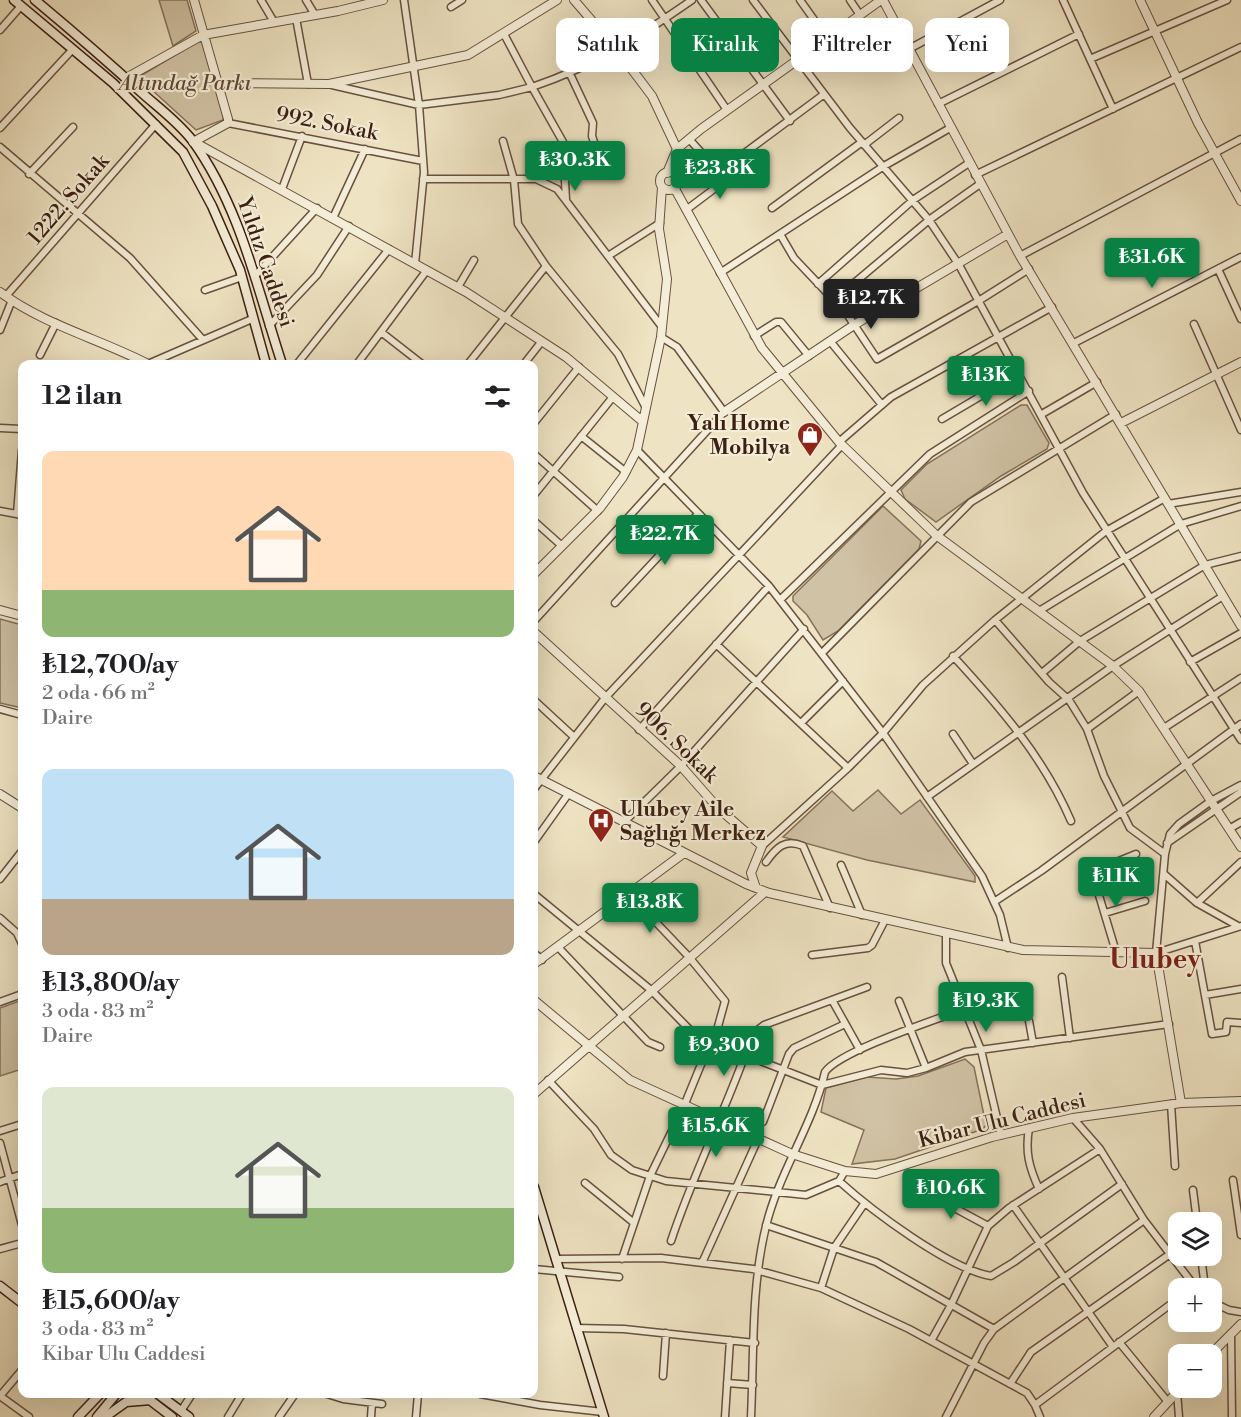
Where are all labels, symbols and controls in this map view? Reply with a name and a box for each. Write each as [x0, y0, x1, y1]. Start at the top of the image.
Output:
chip: Satılık [556, 18, 659, 72]
chip: Kiralık [671, 18, 779, 72]
chip: Filtreler [791, 18, 913, 72]
chip: Yeni [925, 18, 1009, 72]
park label: Altındağ Parkı [117, 71, 252, 97]
street label: 992. Sokak [273, 101, 381, 147]
pin: ₺30.3K [526, 141, 624, 192]
street label: 1222. Sokak [22, 148, 116, 250]
text: ₺30.3K [539, 148, 611, 173]
pin: ₺23.8K [671, 149, 769, 200]
text: ₺23.8K [685, 156, 755, 181]
street label: Yıldız Caddesi [230, 193, 299, 331]
pin: ₺31.6K [1103, 238, 1201, 289]
text: ₺31.6K [1118, 245, 1186, 270]
pin: ₺12.7K [822, 279, 920, 330]
text: ₺12.7K [837, 286, 905, 311]
pin: ₺13K [950, 356, 1022, 407]
text: ₺13K [961, 363, 1011, 388]
text: 12 ilan [42, 380, 122, 412]
icon: filters [481, 380, 514, 413]
place label: Yalı Home Mobilya [687, 411, 791, 461]
shop icon: Yalı Home Mobilya [795, 420, 825, 458]
icon: home [224, 490, 332, 598]
pin: ₺22.7K [616, 515, 714, 566]
text: ₺22.7K [630, 522, 700, 547]
text: ₺12,700/ay [42, 649, 179, 681]
text: 2 oda · 66 m² [42, 681, 155, 706]
street label: 906. Sokak [629, 697, 724, 789]
text: Daire [42, 706, 93, 731]
place label: Ulubey Aile Sağlığı Merkez [620, 797, 766, 847]
hospital icon: Ulubey Aile Sağlığı Merkez [586, 806, 616, 844]
icon: home [224, 808, 332, 916]
pin: ₺11K [1080, 857, 1152, 908]
text: ₺11K [1092, 864, 1140, 889]
pin: ₺13.8K [601, 883, 699, 934]
text: ₺13.8K [616, 890, 684, 915]
district label: Ulubey [1109, 943, 1201, 977]
text: ₺13,800/ay [42, 967, 180, 999]
pin: ₺19.3K [937, 982, 1035, 1033]
text: ₺19.3K [952, 989, 1020, 1014]
text: 3 oda · 83 m² [42, 999, 153, 1024]
text: Daire [42, 1024, 93, 1049]
pin: ₺9,300 [675, 1026, 773, 1077]
text: ₺9,300 [688, 1033, 760, 1058]
street label: Kibar Ulu Caddesi [916, 1088, 1089, 1154]
pin: ₺15.6K [667, 1107, 765, 1158]
text: ₺15.6K [682, 1114, 750, 1139]
icon: home [224, 1126, 332, 1234]
pin: ₺10.6K [902, 1169, 1000, 1220]
text: ₺10.6K [916, 1176, 986, 1201]
map controls [1168, 1212, 1222, 1398]
button: layers [1168, 1212, 1222, 1266]
button: + [1168, 1278, 1222, 1332]
text: ₺15,600/ay [42, 1285, 180, 1317]
text: 3 oda · 83 m² [42, 1317, 153, 1342]
text: Kibar Ulu Caddesi [42, 1342, 206, 1367]
button: − [1168, 1344, 1222, 1398]

